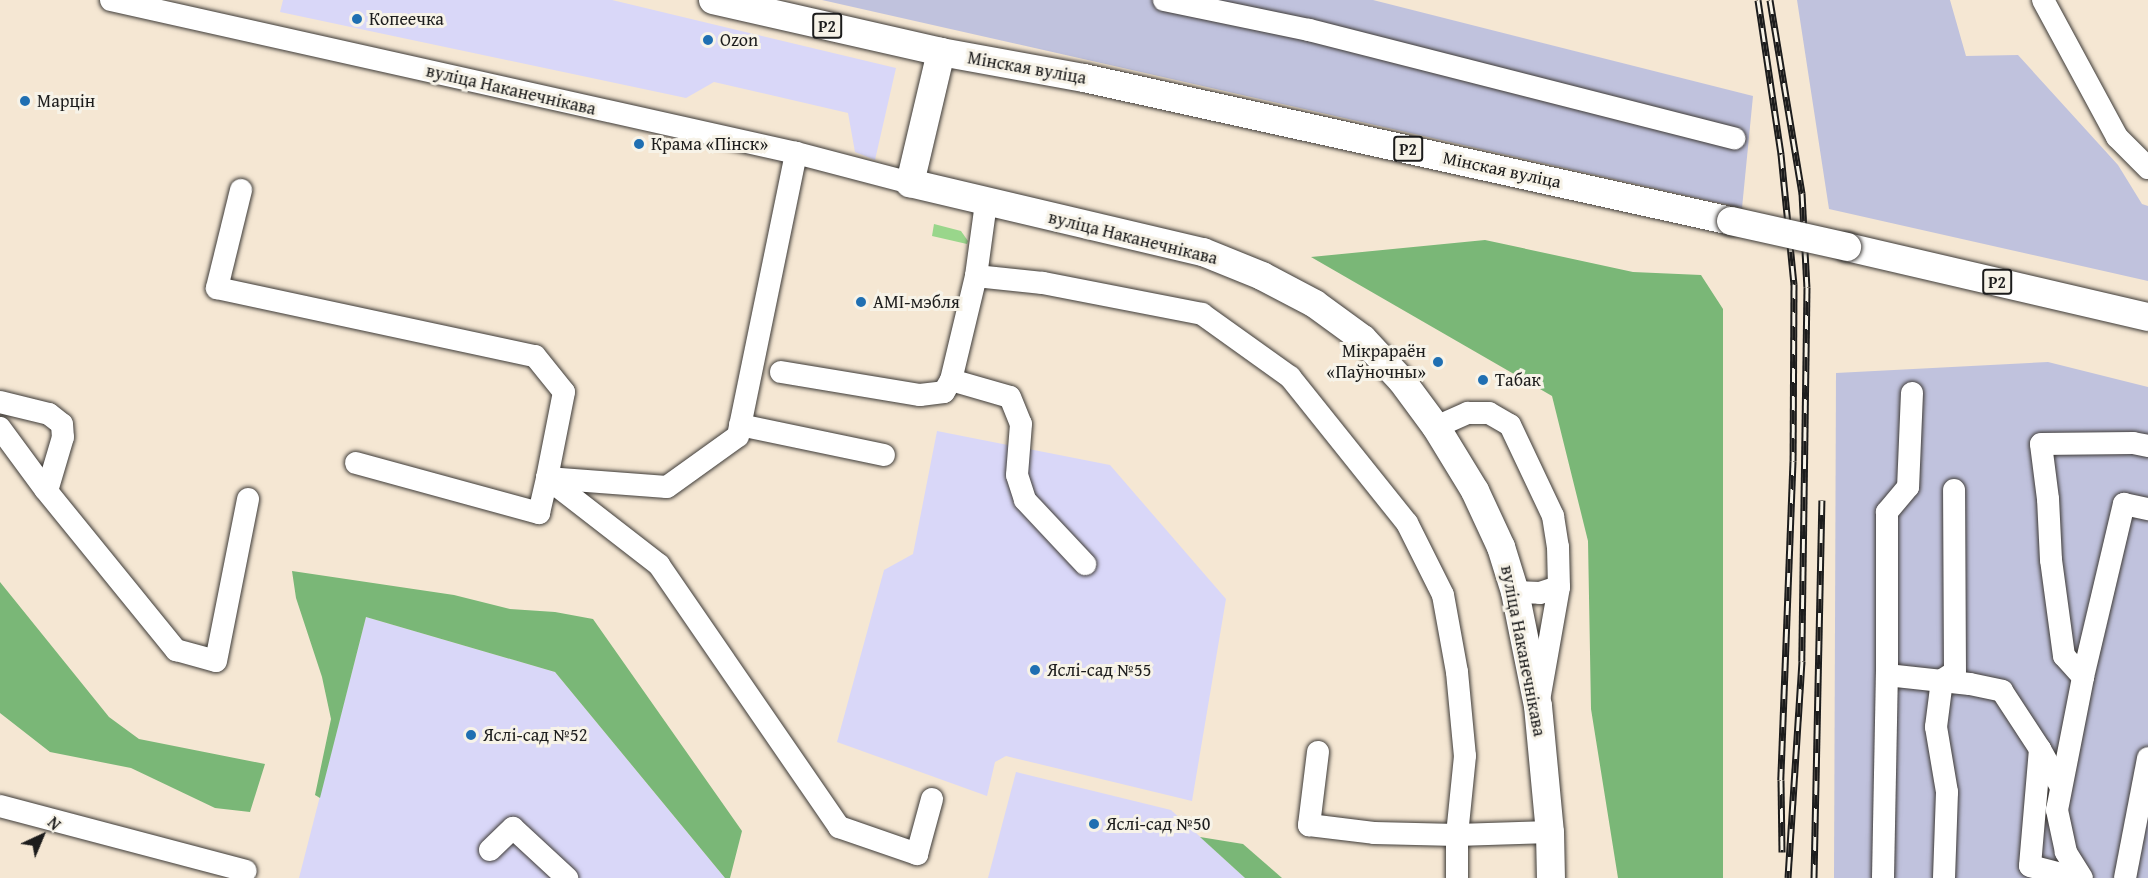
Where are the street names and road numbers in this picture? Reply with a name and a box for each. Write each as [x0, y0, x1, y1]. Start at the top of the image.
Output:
road number: Р2 [812, 13, 842, 39]
street label: Мінская вуліца [966, 47, 1088, 89]
street label: вуліца Наканечнікава [424, 60, 598, 120]
road number: Р2 [1393, 136, 1423, 162]
street label: Мінская вуліца [1441, 147, 1563, 193]
street label: вуліца Наканечнікава [1046, 207, 1220, 269]
road number: Р2 [1982, 269, 2012, 295]
street label: вуліца Наканечнікава [1496, 564, 1550, 738]

